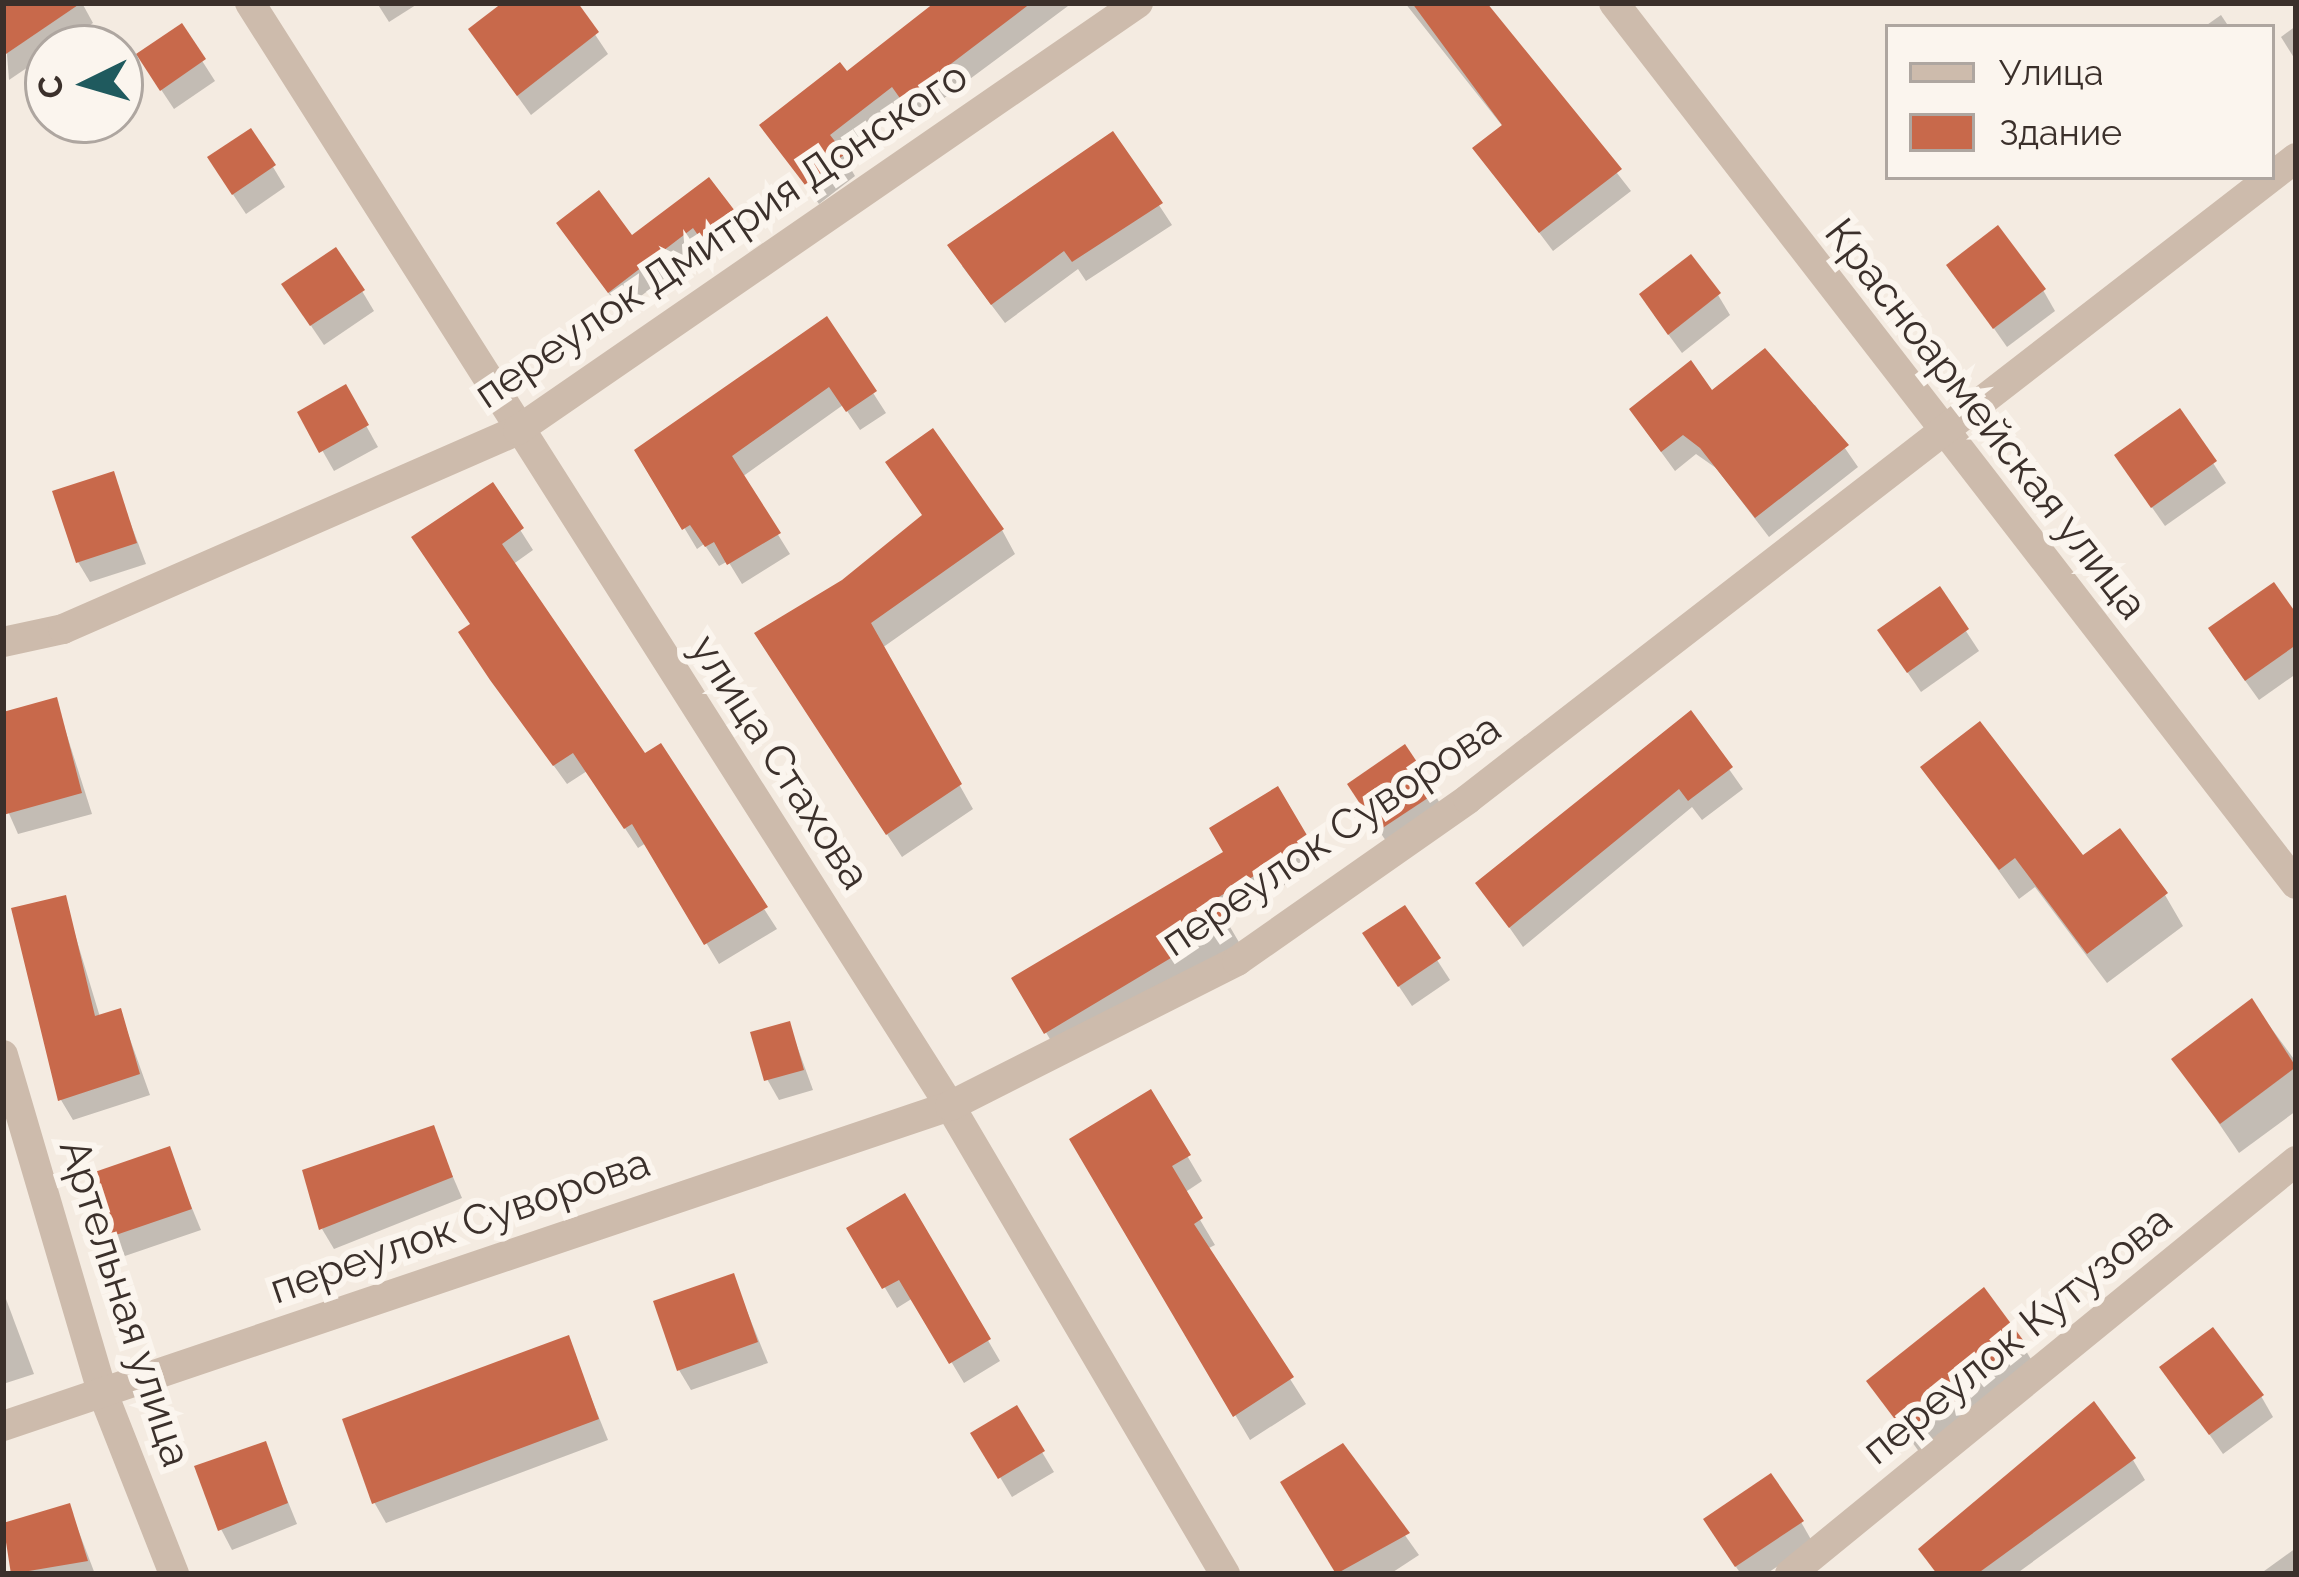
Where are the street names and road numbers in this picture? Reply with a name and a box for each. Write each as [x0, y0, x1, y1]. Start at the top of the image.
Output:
street label: переулок Дмитрия Донского [465, 51, 977, 419]
street label: Красноармейская улица [1814, 209, 2158, 629]
street label: улица Стахова [679, 626, 881, 898]
street label: переулок Суворова [1152, 703, 1510, 967]
street label: Артельная улица [48, 1133, 202, 1473]
street label: переулок Суворова [264, 1137, 656, 1315]
street label: переулок Кутузова [1852, 1195, 2182, 1475]

